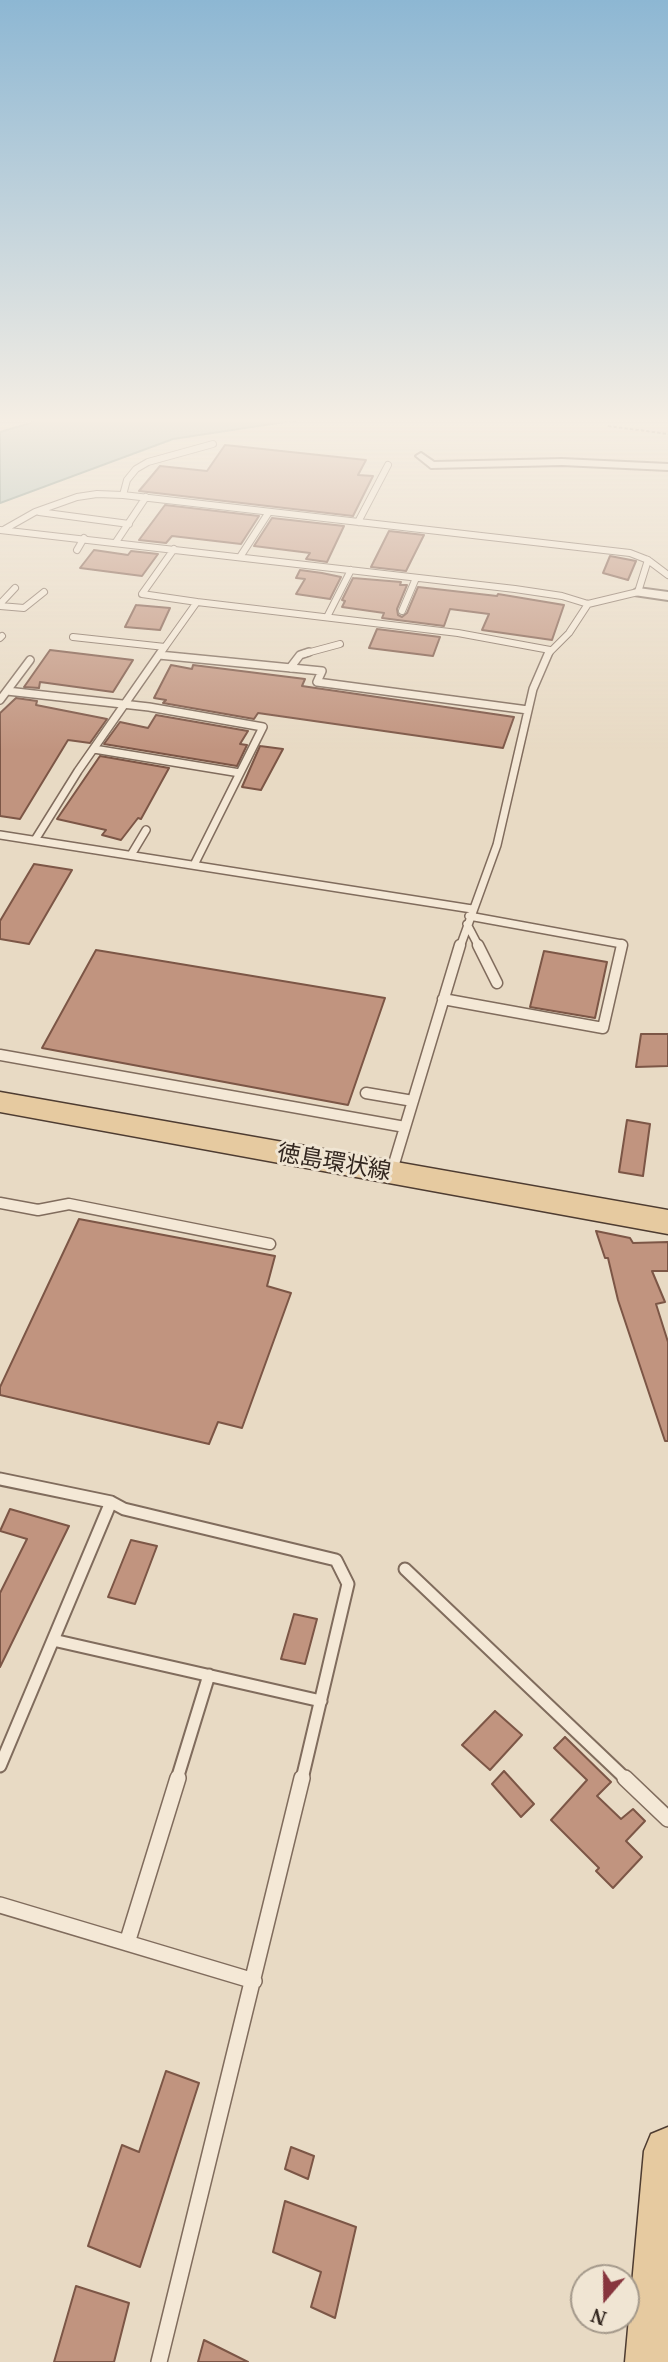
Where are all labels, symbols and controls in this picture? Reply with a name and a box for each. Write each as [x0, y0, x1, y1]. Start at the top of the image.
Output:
street label: 徳島環状線 [275, 1139, 393, 1187]
north arrow [570, 2264, 640, 2334]
text: N [587, 2303, 609, 2332]

